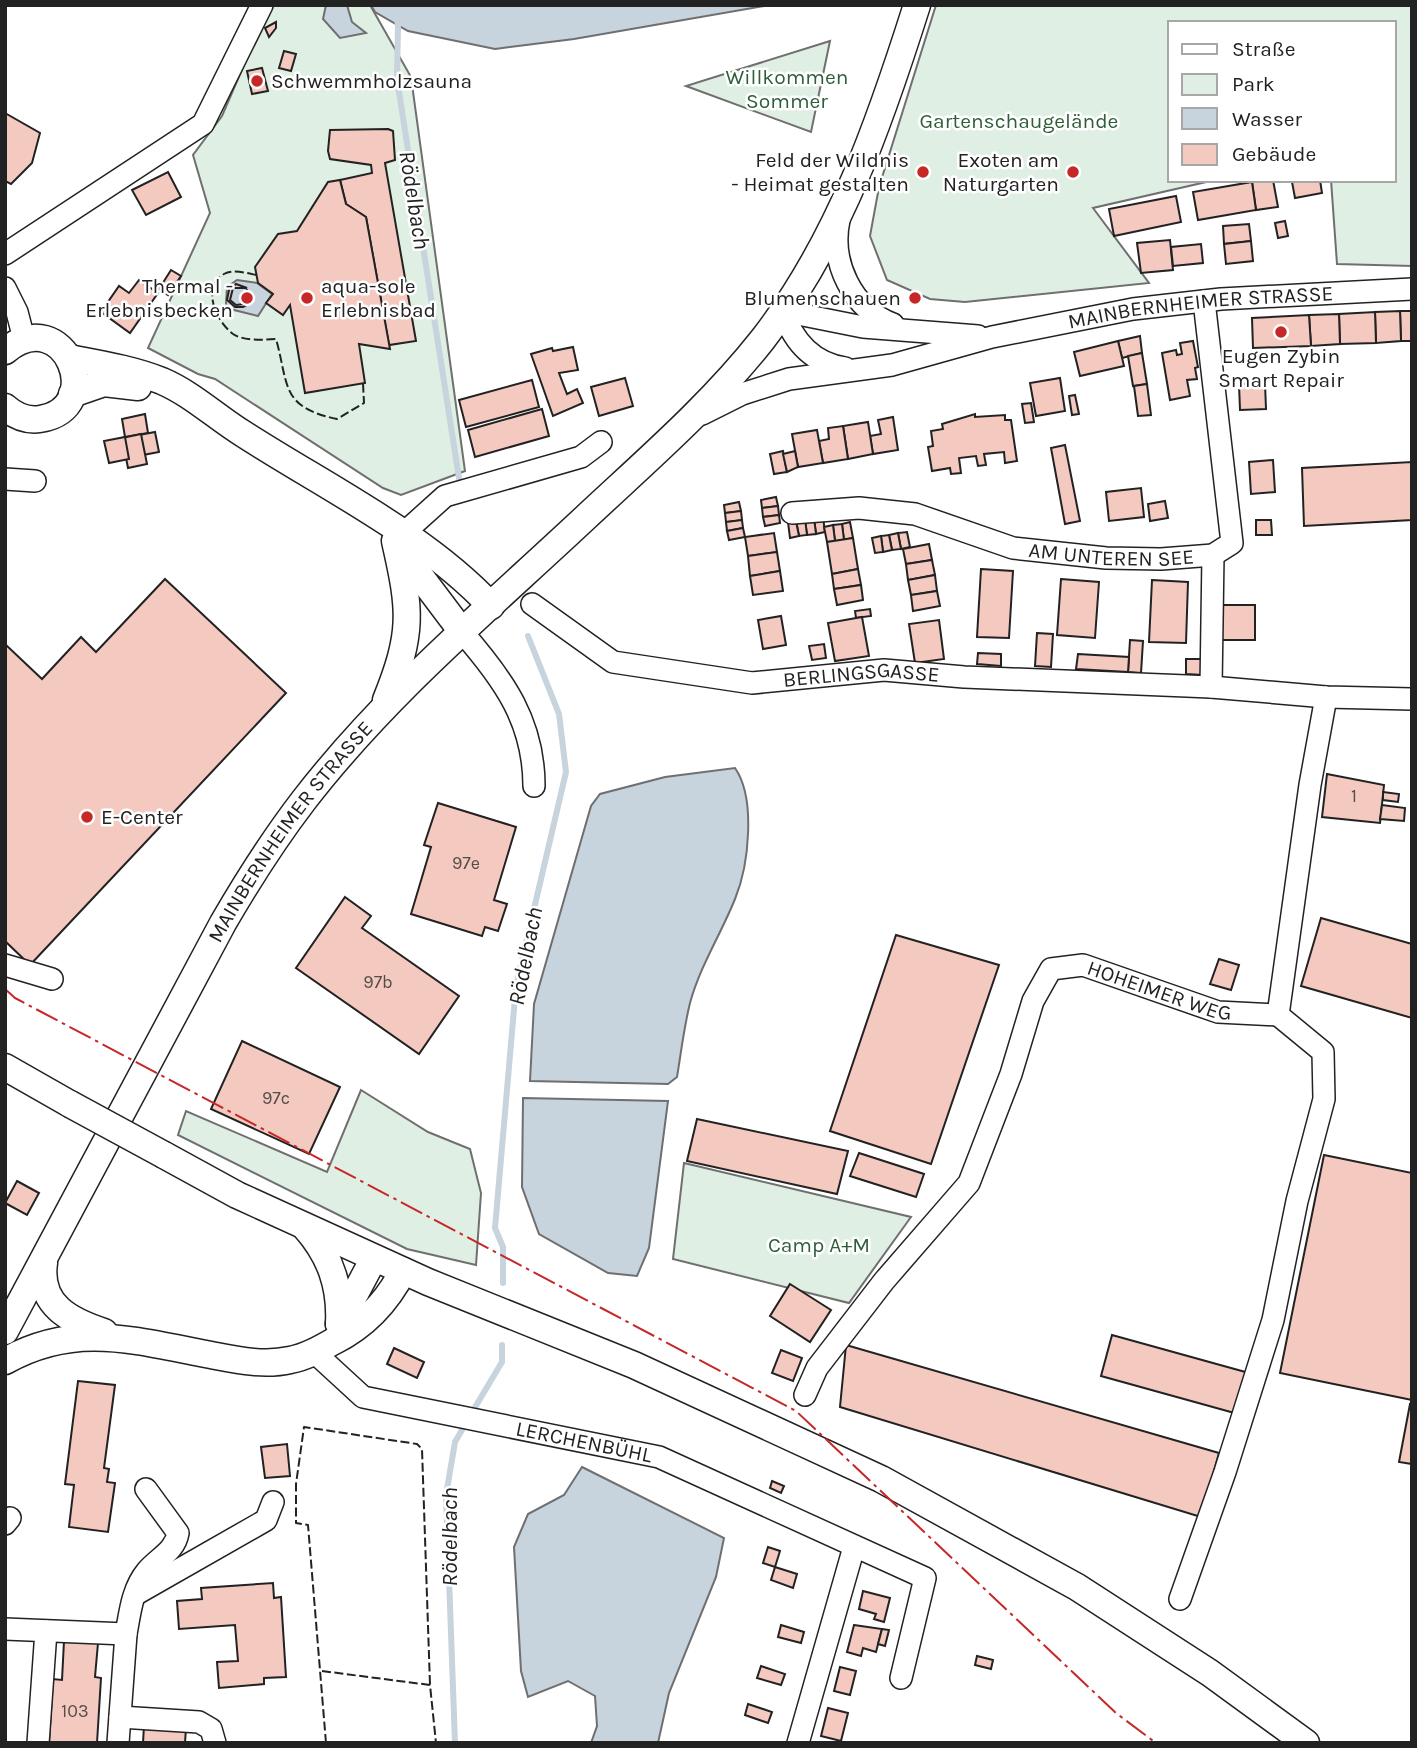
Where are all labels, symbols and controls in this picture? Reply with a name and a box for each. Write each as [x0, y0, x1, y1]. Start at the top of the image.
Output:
legend [1168, 21, 1396, 182]
text: Straße [1232, 37, 1295, 61]
park label: Willkommen Sommer [726, 65, 848, 113]
place label: Schwemmholzsauna [271, 69, 472, 93]
text: Park [1232, 72, 1275, 96]
marker: Schwemmholzsauna [249, 73, 265, 89]
text: Wasser [1232, 107, 1303, 131]
park label: Gartenschaugelände [920, 109, 1118, 133]
text: Gebäude [1232, 142, 1316, 166]
place label: Feld der Wildnis - Heimat gestalten [731, 148, 909, 196]
place label: Exoten am Naturgarten [943, 148, 1059, 196]
water label: Rödelbach [393, 149, 436, 251]
marker: Feld der Wildnis - Heimat gestalten [915, 164, 931, 180]
marker: Exoten am Naturgarten [1065, 164, 1081, 180]
place label: Thermal - Erlebnisbecken [85, 274, 233, 322]
place label: aqua-sole Erlebnisbad [321, 274, 436, 322]
street label: MAINBERNHEIMER STRASSE [1066, 281, 1334, 334]
place label: Blumenschauen [744, 286, 901, 310]
marker: Thermal - Erlebnisbecken [239, 290, 255, 306]
marker: aqua-sole Erlebnisbad [299, 290, 315, 306]
marker: Blumenschauen [907, 290, 923, 306]
marker: Eugen Zybin Smart Repair [1273, 324, 1289, 340]
place label: Eugen Zybin Smart Repair [1218, 344, 1344, 392]
street label: AM UNTEREN SEE [1028, 538, 1195, 571]
street label: BERLINGSGASSE [782, 657, 940, 692]
street label: MAINBERNHEIMER STRASSE [203, 716, 377, 946]
house number: 1 [1351, 785, 1357, 807]
place label: E-Center [101, 805, 183, 829]
marker: E-Center [79, 809, 95, 825]
house number: 97e [452, 852, 480, 874]
water label: Rödelbach [503, 905, 548, 1008]
street label: HOHEIMER WEG [1084, 955, 1232, 1025]
house number: 97b [363, 971, 393, 993]
house number: 97c [262, 1087, 290, 1109]
park label: Camp A+M [768, 1233, 870, 1257]
street label: LERCHENBÜHL [514, 1416, 654, 1467]
water label: Rödelbach [436, 1487, 463, 1587]
house number: 103 [61, 1700, 89, 1722]

